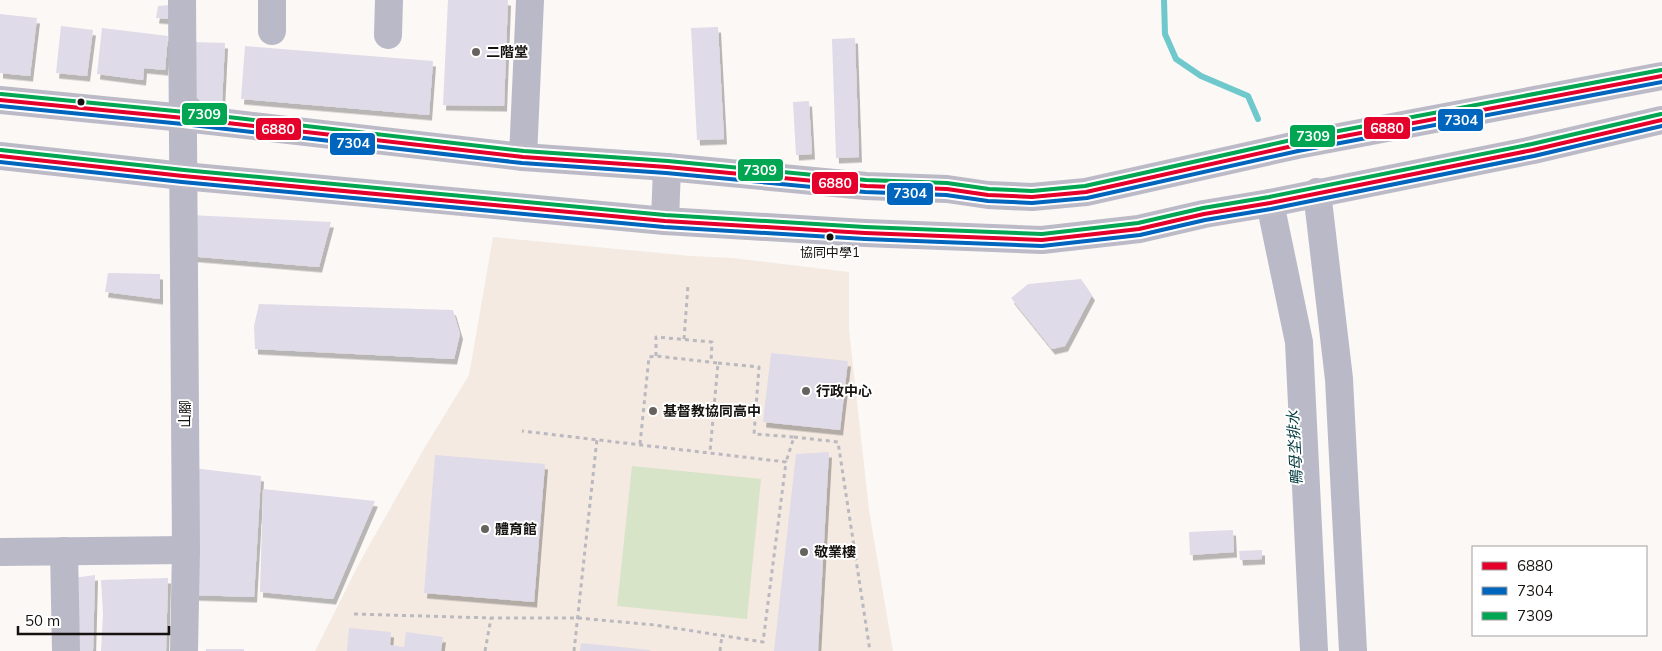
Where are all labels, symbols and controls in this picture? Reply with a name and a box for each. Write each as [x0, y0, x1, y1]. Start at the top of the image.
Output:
place label: 二階堂 [486, 43, 528, 61]
marker: 二階堂 [470, 46, 482, 58]
unlabelled marker [76, 97, 86, 107]
line badge: 7309 [181, 102, 228, 126]
text: 7309 [187, 105, 221, 123]
line badge: 7304 [1437, 108, 1484, 132]
text: 7304 [1444, 111, 1478, 129]
line badge: 6880 [1363, 116, 1411, 140]
line badge: 6880 [255, 117, 302, 141]
text: 6880 [1370, 119, 1404, 137]
text: 6880 [261, 120, 295, 138]
line badge: 7309 [1289, 124, 1336, 148]
text: 7309 [1296, 127, 1330, 145]
line badge: 7304 [329, 132, 376, 156]
text: 7304 [336, 134, 370, 152]
line badge: 7309 [737, 158, 784, 182]
text: 7309 [743, 161, 777, 179]
line badge: 6880 [811, 171, 859, 195]
text: 6880 [818, 174, 852, 192]
line badge: 7304 [886, 182, 934, 206]
text: 7304 [893, 184, 927, 202]
marker: 協同中學1 [825, 232, 835, 242]
place label: 協同中學1 [800, 244, 860, 260]
place label: 行政中心 [816, 382, 872, 400]
marker: 行政中心 [800, 385, 812, 397]
street label: 山腳 [176, 400, 194, 428]
place label: 基督教協同高中 [663, 402, 761, 420]
marker: 基督教協同高中 [647, 405, 659, 417]
water label: 鴨母坔排水 [1283, 409, 1306, 486]
place label: 體育館 [495, 520, 537, 538]
marker: 體育館 [479, 523, 491, 535]
place label: 敬業樓 [814, 543, 856, 561]
marker: 敬業樓 [798, 546, 810, 558]
legend [1472, 546, 1647, 636]
text: 6880 [1517, 556, 1553, 575]
text: 7304 [1517, 581, 1553, 600]
scale bar [18, 604, 169, 636]
text: 7309 [1517, 606, 1553, 625]
text: 50 m [25, 611, 60, 630]

